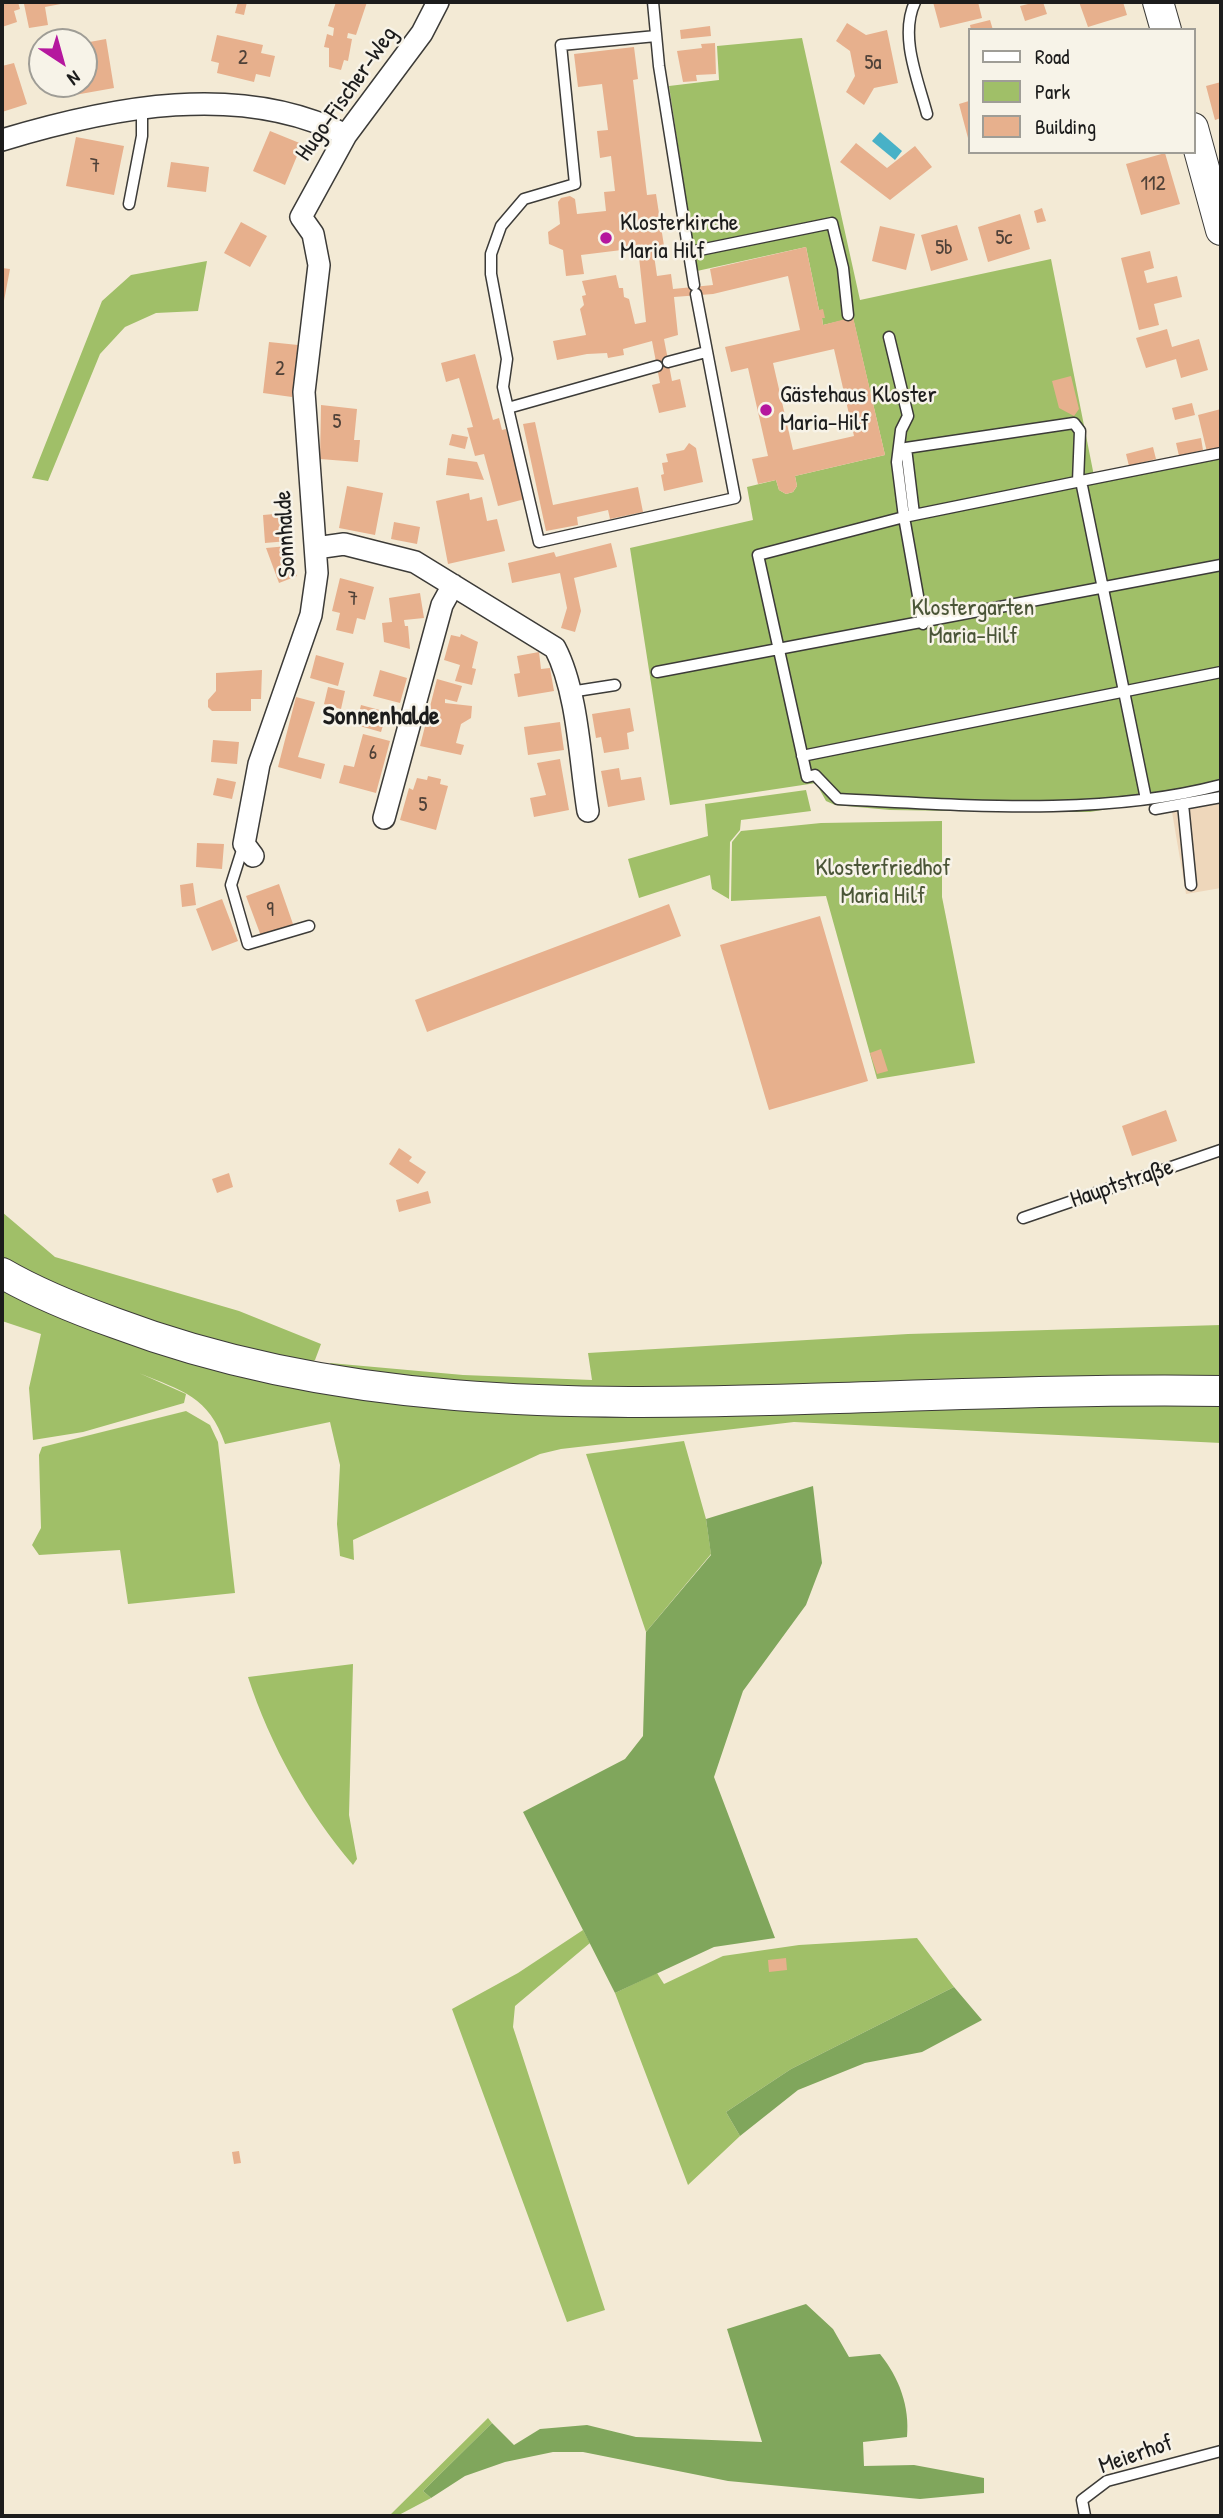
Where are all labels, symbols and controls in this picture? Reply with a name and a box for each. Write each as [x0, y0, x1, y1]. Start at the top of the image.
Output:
street label: Hugo-Fischer-Weg [290, 21, 404, 167]
north arrow [28, 28, 98, 98]
legend [968, 28, 1195, 154]
text: Road [1035, 42, 1069, 71]
house number: 2 [238, 45, 248, 71]
house number: 5a [864, 50, 882, 76]
text: N [62, 65, 86, 92]
text: Park [1035, 77, 1070, 106]
text: Building [1035, 112, 1096, 141]
house number: 7 [90, 153, 100, 179]
house number: 112 [1140, 171, 1166, 197]
place label: Klosterkirche Maria Hilf [620, 210, 738, 266]
house number: 5c [995, 225, 1013, 251]
marker: Klosterkirche Maria Hilf [598, 230, 614, 246]
house number: 5b [935, 235, 953, 261]
house number: 2 [275, 356, 285, 382]
place label: Gästehaus Kloster Maria-Hilf [780, 382, 937, 438]
marker: Gästehaus Kloster Maria-Hilf [758, 402, 774, 418]
house number: 5 [333, 409, 341, 435]
street label: Sonnhalde [269, 490, 303, 578]
house number: 7 [348, 586, 358, 612]
park label: Klostergarten Maria-Hilf [912, 595, 1034, 651]
district label: Sonnenhalde [323, 701, 439, 733]
house number: 6 [369, 740, 377, 766]
house number: 5 [419, 792, 427, 818]
park label: Klosterfriedhof Maria Hilf [815, 855, 951, 911]
house number: 9 [266, 897, 274, 923]
street label: Hauptstraße [1067, 1153, 1177, 1215]
street label: Meierhof [1095, 2429, 1177, 2481]

